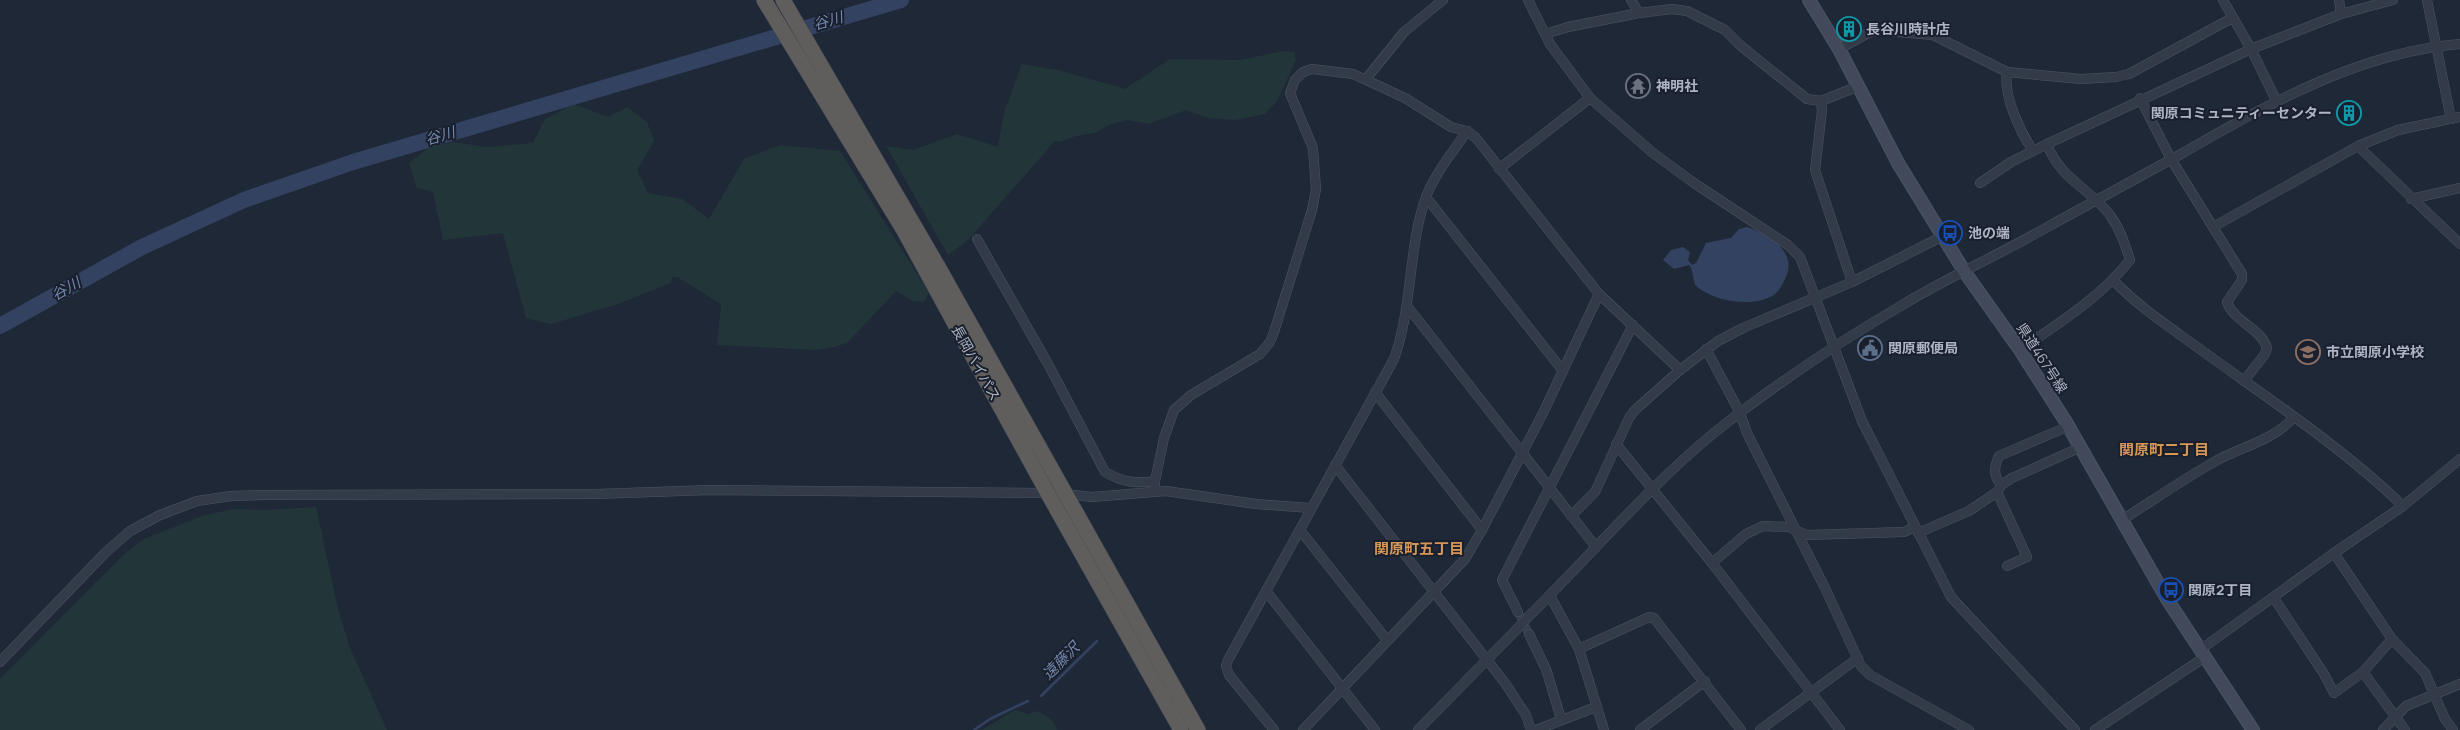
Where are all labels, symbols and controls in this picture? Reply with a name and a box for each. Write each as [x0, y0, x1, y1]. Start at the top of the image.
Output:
water label: 谷川 [811, 6, 847, 35]
building icon: 長谷川時計店 [1836, 16, 1862, 42]
place label: 長谷川時計店 [1866, 19, 1950, 38]
temple icon: 神明社 [1625, 73, 1651, 99]
place label: 神明社 [1656, 76, 1698, 95]
building icon: 関原コミュニティーセンター [2336, 100, 2362, 126]
place label: 関原コミュニティーセンター [2151, 103, 2332, 122]
water label: 谷川 [423, 121, 459, 150]
bus stop icon: 池の端 [1937, 220, 1963, 246]
place label: 池の端 [1968, 223, 2010, 242]
water label: 谷川 [48, 271, 86, 305]
street label: 県道467号線 [2013, 319, 2072, 396]
street label: 長岡バイパス [948, 322, 1005, 404]
public building icon: 関原郵便局 [1857, 335, 1883, 361]
place label: 関原郵便局 [1888, 338, 1958, 357]
school or university icon: 市立関原小学校 [2295, 339, 2321, 365]
place label: 市立関原小学校 [2326, 342, 2424, 361]
district label: 関原町二丁目 [2119, 439, 2209, 460]
district label: 関原町五丁目 [1374, 538, 1464, 559]
bus stop icon: 関原2丁目 [2158, 577, 2184, 603]
place label: 関原2丁目 [2188, 580, 2252, 599]
water label: 遠藤沢 [1037, 636, 1085, 684]

